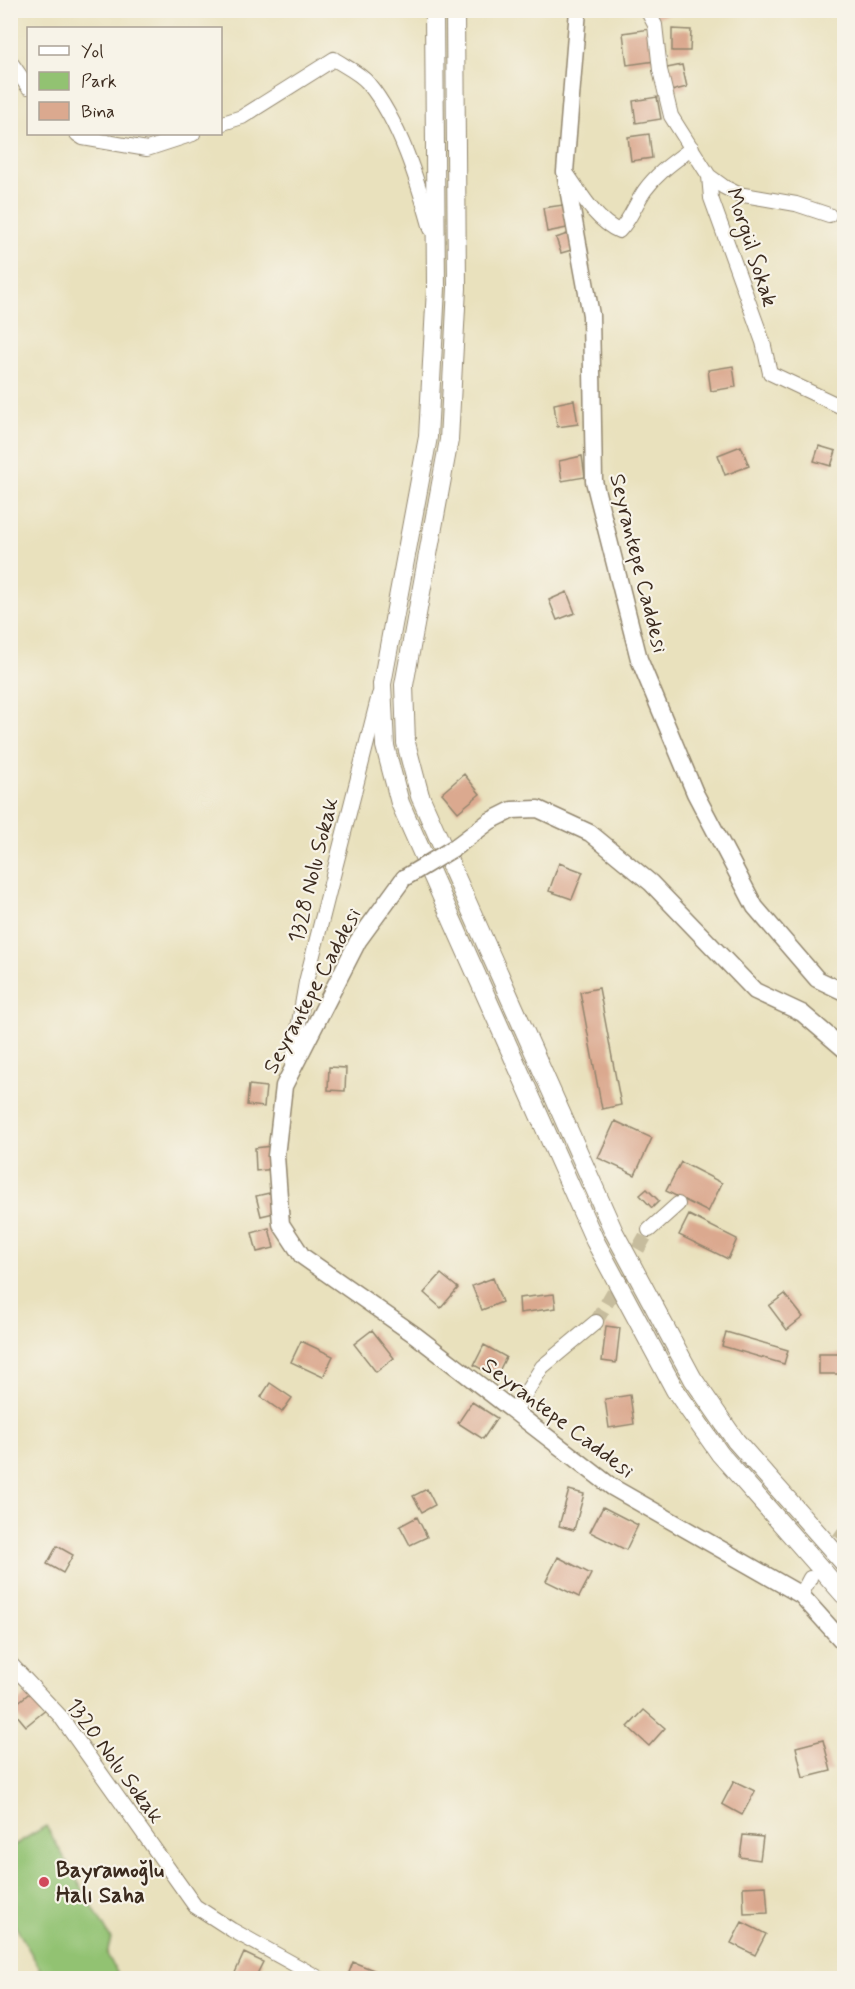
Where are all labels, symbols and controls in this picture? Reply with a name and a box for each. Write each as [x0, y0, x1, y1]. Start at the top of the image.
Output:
legend [27, 27, 222, 135]
text: Yol [81, 40, 104, 64]
text: Park [81, 70, 117, 94]
text: Bina [81, 100, 115, 124]
street label: Morgül Sokak [716, 185, 783, 312]
street label: Seyrantepe Caddesi [602, 471, 674, 656]
street label: 1328 Nolu Sokak [282, 795, 346, 946]
street label: Seyrantepe Caddesi [257, 903, 368, 1079]
street label: Seyrantepe Caddesi [476, 1352, 640, 1485]
street label: 1320 Nolu Sokak [59, 1693, 169, 1830]
place label: Bayramoğlu Halı Saha [56, 1857, 164, 1910]
marker: Bayramoğlu Halı Saha [37, 1875, 51, 1889]

